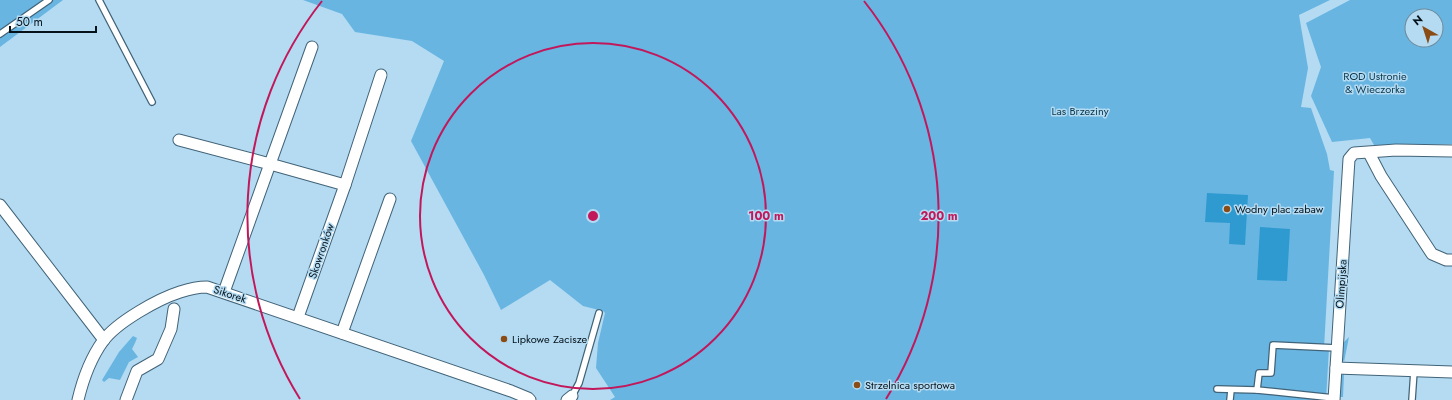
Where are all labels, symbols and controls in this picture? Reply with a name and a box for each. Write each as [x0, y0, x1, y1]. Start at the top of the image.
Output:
scale bar [10, 8, 96, 34]
north arrow [1404, 8, 1444, 48]
text: N [1409, 11, 1426, 29]
text: 50 m [16, 13, 43, 31]
park label: ROD Ustronie & Wieczorka [1343, 68, 1407, 97]
park label: Las Brzeziny [1051, 103, 1109, 119]
place label: Wodny plac zabaw [1235, 201, 1324, 217]
marker: Wodny plac zabaw [1222, 204, 1232, 214]
text: 100 m [748, 207, 784, 225]
text: 200 m [920, 207, 958, 225]
centre of rings [586, 209, 600, 223]
street label: Skowronków [304, 221, 338, 281]
street label: Olimpijska [1331, 259, 1351, 309]
street label: Sikorek [212, 281, 249, 307]
place label: Lipkowe Zacisze [512, 331, 588, 347]
marker: Lipkowe Zacisze [499, 334, 509, 344]
place label: Strzelnica sportowa [865, 377, 955, 393]
marker: Strzelnica sportowa [852, 380, 862, 390]

